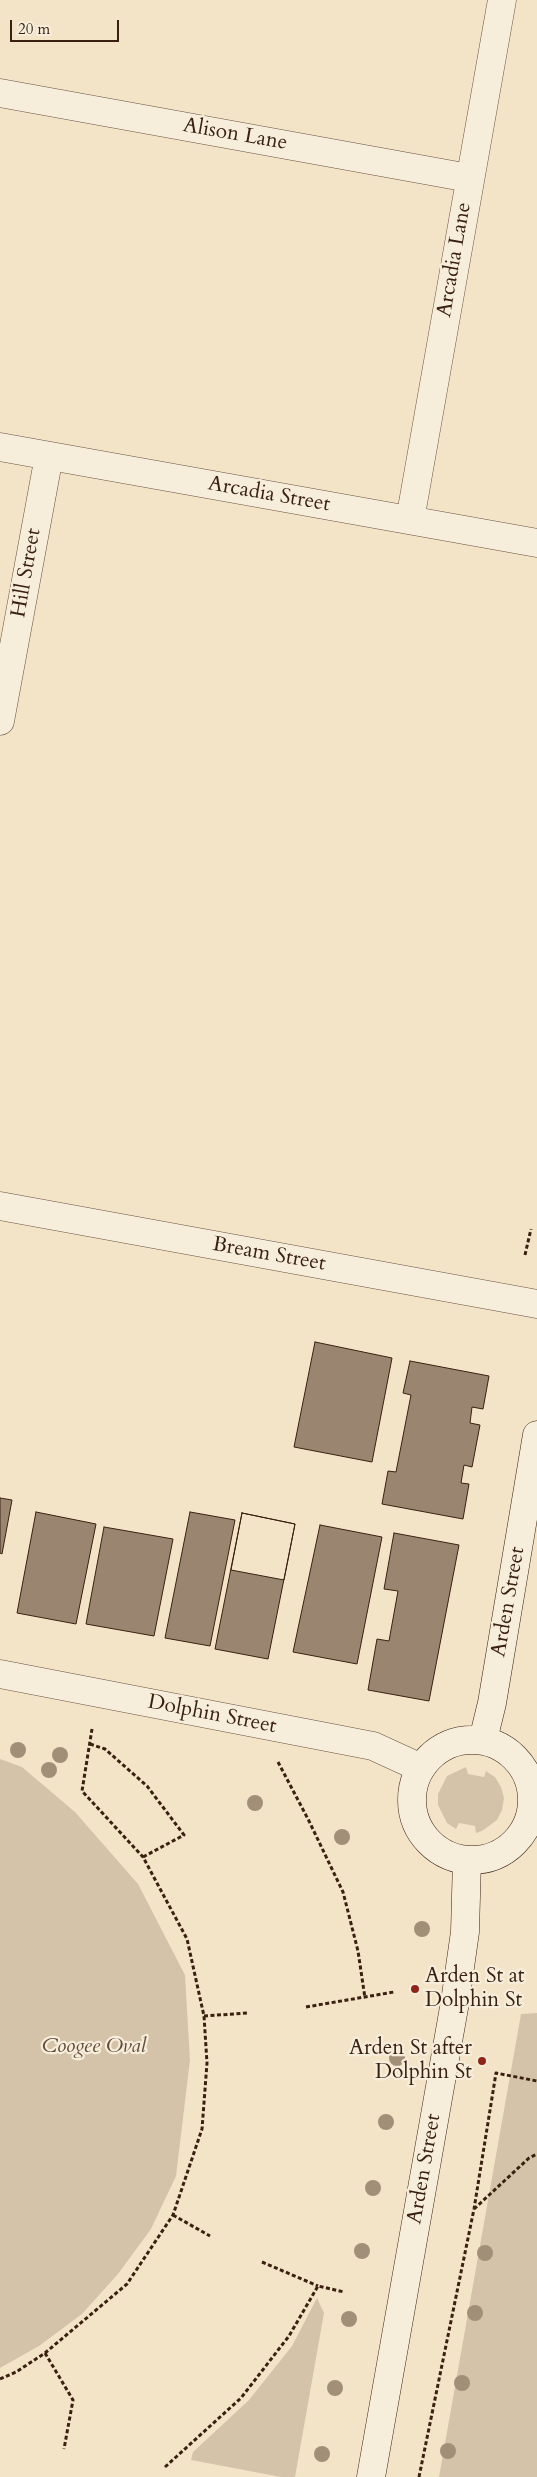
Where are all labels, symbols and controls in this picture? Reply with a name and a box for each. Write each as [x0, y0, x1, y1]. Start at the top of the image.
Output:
scale bar [12, 10, 121, 42]
text: 20 m [18, 19, 50, 39]
street label: Alison Lane [181, 113, 289, 157]
street label: Arcadia Lane [432, 201, 478, 319]
street label: Arcadia Street [206, 472, 332, 518]
street label: Hill Street [7, 526, 47, 620]
street label: Bream Street [210, 1233, 328, 1277]
street label: Arden Street [487, 1545, 531, 1659]
street label: Dolphin Street [146, 1690, 278, 1740]
place label: Arden St at Dolphin St [425, 1964, 524, 2014]
marker: Arden St at Dolphin St [409, 1983, 421, 1995]
park label: Coogee Oval [42, 2034, 146, 2060]
place label: Arden St after Dolphin St [349, 2036, 472, 2086]
marker: Arden St after Dolphin St [476, 2055, 488, 2067]
street label: Arden Street [403, 2112, 447, 2226]

